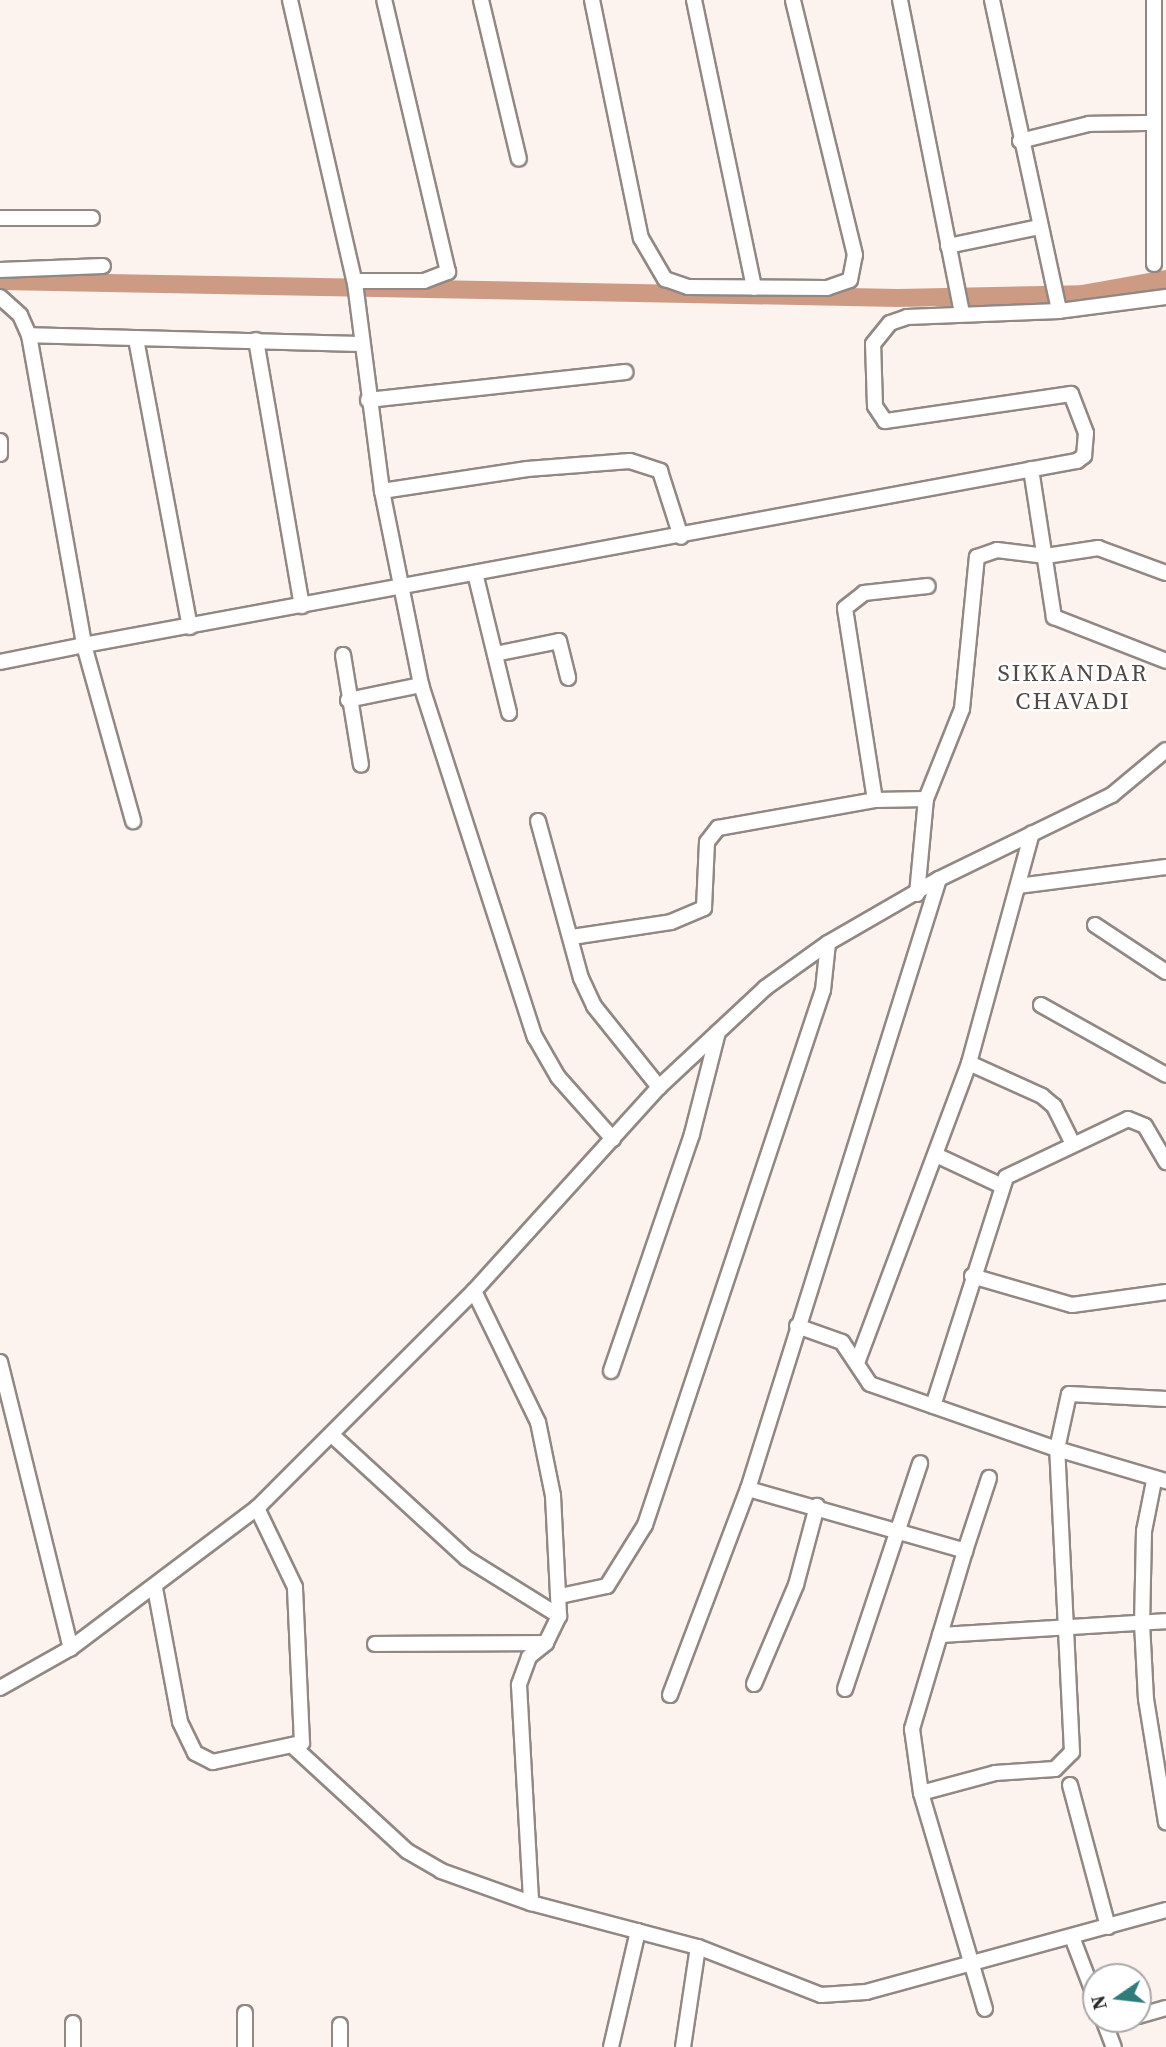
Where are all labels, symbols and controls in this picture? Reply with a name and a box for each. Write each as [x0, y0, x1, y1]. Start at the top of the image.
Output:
district label: SIKKANDAR CHAVADI [999, 659, 1147, 715]
north arrow [1082, 1963, 1152, 2033]
text: N [1084, 1993, 1113, 2012]

